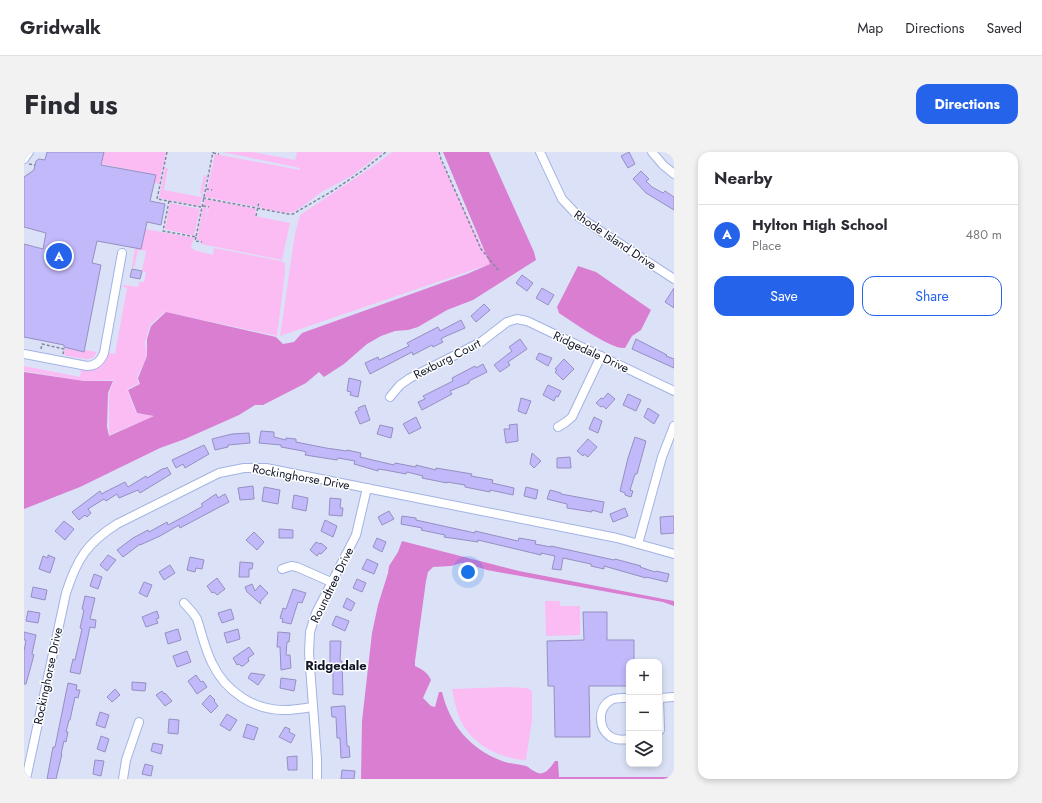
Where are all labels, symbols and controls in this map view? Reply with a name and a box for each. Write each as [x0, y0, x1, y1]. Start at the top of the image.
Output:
text: Gridwalk [20, 14, 101, 41]
text: Map [857, 18, 883, 38]
text: Directions [905, 18, 965, 38]
text: Saved [987, 18, 1022, 38]
text: Find us [24, 84, 118, 125]
button: Directions [916, 84, 1018, 124]
text: Nearby [714, 166, 772, 190]
street label: Rhode Island Drive [570, 206, 660, 274]
text: Hylton High School [752, 214, 888, 236]
text: A [722, 225, 732, 244]
text: 480 m [965, 225, 1002, 244]
text: Place [752, 236, 781, 255]
pin: A [46, 241, 72, 271]
button: Save [714, 276, 854, 316]
button: Share [862, 276, 1002, 316]
street label: Ridgedale Drive [550, 327, 632, 377]
street label: Rexburg Court [410, 334, 484, 384]
street label: Rockinghorse Drive [251, 460, 351, 494]
street label: Roundtree Drive [306, 544, 358, 626]
your location [458, 562, 478, 582]
street label: Rockinghorse Drive [29, 626, 67, 726]
district label: Ridgedale [305, 656, 367, 675]
map controls [626, 659, 662, 767]
button: + [626, 659, 662, 695]
button: − [626, 695, 662, 731]
button: layers [626, 731, 662, 767]

